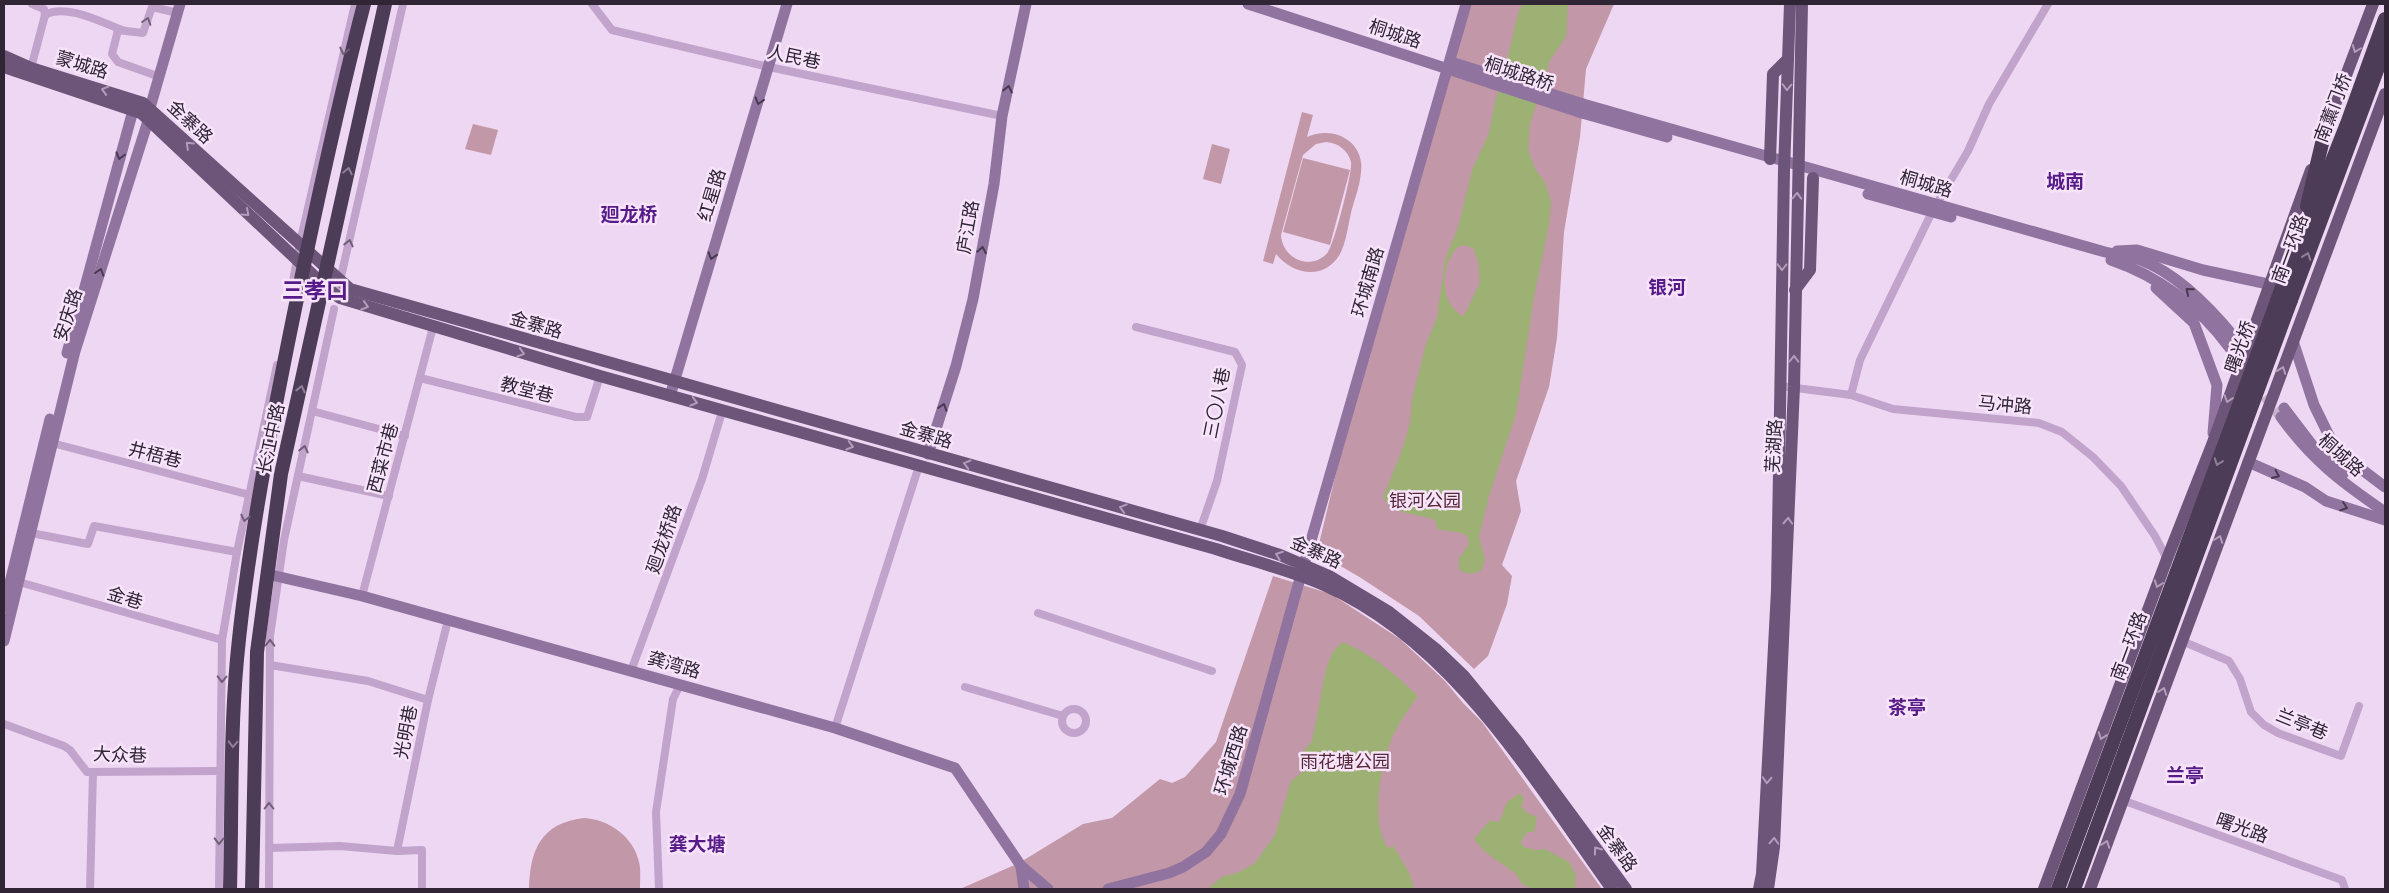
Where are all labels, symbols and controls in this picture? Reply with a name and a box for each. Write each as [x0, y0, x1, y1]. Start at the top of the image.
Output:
street label: 桐城路 [1366, 15, 1424, 53]
one-way arrow [142, 17, 152, 25]
street label: 人民巷 [765, 41, 823, 73]
one-way arrow [2352, 44, 2362, 53]
street label: 蒙城路 [53, 47, 111, 83]
one-way arrow [339, 47, 350, 56]
street label: 桐城路桥 [1481, 52, 1557, 96]
street label: 南薰门桥 [2310, 70, 2356, 146]
one-way arrow [1782, 84, 1792, 92]
one-way arrow [102, 85, 110, 95]
one-way arrow [1002, 85, 1013, 94]
street label: 金寨路 [163, 96, 217, 148]
one-way arrow [755, 96, 765, 105]
one-way arrow [185, 142, 194, 151]
one-way arrow [115, 152, 125, 160]
one-way arrow [342, 166, 353, 175]
street label: 红星路 [694, 166, 730, 224]
street label: 桐城路 [1897, 166, 1955, 202]
district label: 城南 [2046, 171, 2084, 193]
one-way arrow [1792, 192, 1803, 200]
street label: 庐江路 [952, 199, 984, 255]
district label: 廻龙桥 [600, 204, 658, 226]
one-way arrow [241, 207, 250, 216]
street label: 南一环路 [2267, 211, 2313, 287]
one-way arrow [343, 238, 353, 247]
street label: 环城南路 [1348, 244, 1388, 320]
one-way arrow [976, 245, 987, 254]
one-way arrow [707, 252, 717, 260]
one-way arrow [2301, 252, 2311, 261]
one-way arrow [1777, 264, 1787, 272]
one-way arrow [94, 268, 104, 277]
district label: 银河 [1648, 277, 1686, 299]
district label: 三孝口 [282, 278, 348, 304]
street label: 安庆路 [49, 286, 87, 344]
one-way arrow [2185, 288, 2194, 297]
one-way arrow [361, 300, 369, 310]
street label: 金寨路 [507, 307, 565, 343]
street label: 曙光桥 [2220, 318, 2260, 376]
one-way arrow [516, 347, 525, 357]
one-way arrow [1789, 355, 1800, 363]
street label: 三〇八巷 [1199, 366, 1235, 440]
one-way arrow [2276, 366, 2286, 375]
street label: 教堂巷 [498, 373, 556, 407]
one-way arrow [295, 384, 306, 393]
street label: 马冲路 [1977, 392, 2033, 418]
one-way arrow [2224, 394, 2234, 403]
one-way arrow [689, 397, 697, 407]
street label: 长江中路 [253, 401, 289, 477]
one-way arrow [937, 404, 947, 412]
street label: 金寨路 [897, 417, 955, 453]
street label: 芜湖路 [1762, 418, 1786, 474]
street label: 西菜市巷 [363, 420, 403, 496]
street label: 桐城路 [2314, 429, 2368, 481]
street label: 井梧巷 [126, 438, 184, 472]
one-way arrow [846, 441, 854, 451]
one-way arrow [298, 444, 309, 453]
one-way arrow [2214, 457, 2224, 465]
one-way arrow [963, 460, 971, 470]
one-way arrow [2271, 468, 2280, 479]
park label: 银河公园 [1389, 490, 1461, 512]
street label: 廻龙桥路 [642, 501, 686, 577]
one-way arrow [2339, 501, 2347, 511]
one-way arrow [1120, 504, 1128, 514]
one-way arrow [240, 514, 251, 523]
one-way arrow [1783, 517, 1794, 525]
street label: 金寨路 [1287, 531, 1345, 573]
one-way arrow [2213, 535, 2223, 544]
one-way arrow [1275, 551, 1284, 561]
one-way arrow [2154, 579, 2164, 587]
street label: 金巷 [105, 582, 145, 614]
street label: 南一环路 [2106, 608, 2152, 684]
one-way arrow [265, 639, 275, 646]
street label: 龚湾路 [645, 647, 703, 683]
one-way arrow [216, 675, 227, 683]
one-way arrow [2157, 687, 2167, 696]
district label: 茶亭 [1888, 697, 1926, 719]
street label: 光明巷 [390, 703, 422, 761]
street label: 兰亭巷 [2273, 704, 2331, 744]
street label: 环城西路 [1210, 722, 1252, 798]
one-way arrow [2098, 731, 2108, 740]
one-way arrow [228, 741, 239, 749]
street label: 大众巷 [93, 743, 147, 767]
park label: 雨花塘公园 [1300, 751, 1390, 773]
district label: 兰亭 [2166, 765, 2204, 787]
one-way arrow [1761, 776, 1772, 784]
one-way arrow [264, 801, 274, 809]
street label: 曙光路 [2213, 808, 2271, 848]
street label: 金寨路 [1592, 820, 1642, 876]
district label: 龚大塘 [668, 834, 726, 856]
one-way arrow [1769, 837, 1780, 845]
one-way arrow [214, 838, 224, 845]
one-way arrow [2100, 840, 2110, 848]
one-way arrow [1595, 847, 1603, 856]

